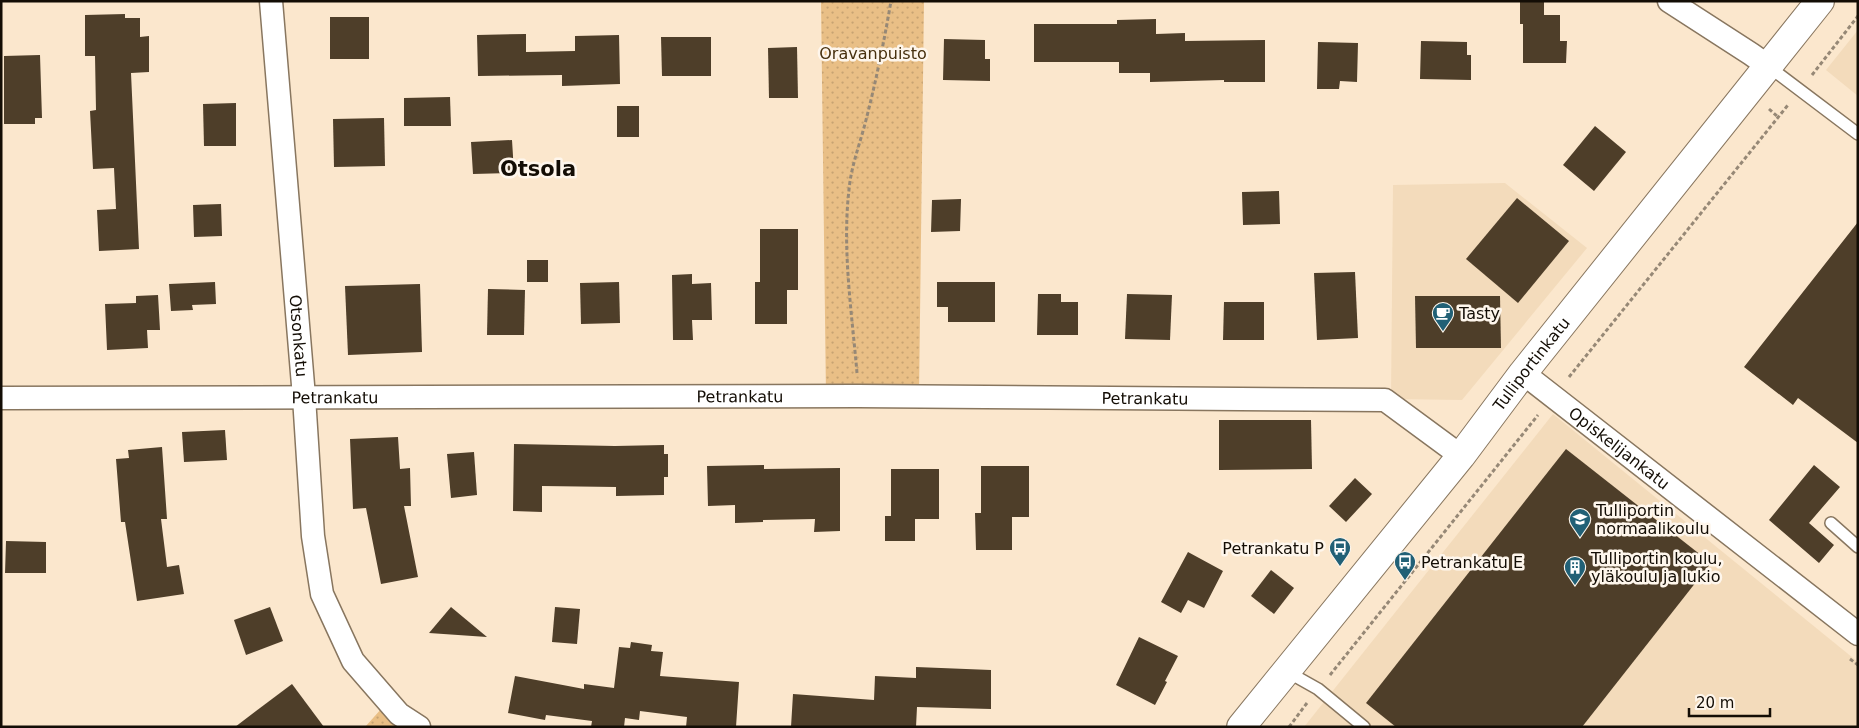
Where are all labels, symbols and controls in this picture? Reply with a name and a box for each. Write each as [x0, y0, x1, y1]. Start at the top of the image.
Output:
park label: Oravanpuisto [819, 44, 927, 63]
district label: Otsola [500, 157, 576, 181]
street label: Otsonkatu [286, 294, 311, 378]
cafe icon: Tasty [1431, 301, 1455, 332]
place label: Tasty [1458, 304, 1500, 323]
street label: Tulliportinkatu [1489, 313, 1574, 415]
street label: Petrankatu [697, 387, 783, 406]
street label: Petrankatu [292, 388, 378, 407]
street label: Petrankatu [1101, 389, 1189, 409]
street label: Opiskelijankatu [1565, 403, 1673, 494]
place label: Tulliportin normaalikoulu [1595, 501, 1710, 538]
school or university icon: Tulliportin normaalikoulu [1568, 507, 1592, 538]
bus stop icon: Petrankatu P [1328, 536, 1352, 567]
place label: Petrankatu P [1222, 539, 1324, 558]
place label: Tulliportin koulu, yläkoulu ja lukio [1590, 549, 1723, 586]
bus stop icon: Petrankatu E [1393, 550, 1417, 581]
place label: Petrankatu E [1421, 553, 1523, 572]
building icon: Tulliportin koulu, yläkoulu ja lukio [1563, 555, 1587, 586]
scale bar [1689, 686, 1770, 718]
text: 20 m [1696, 694, 1734, 712]

